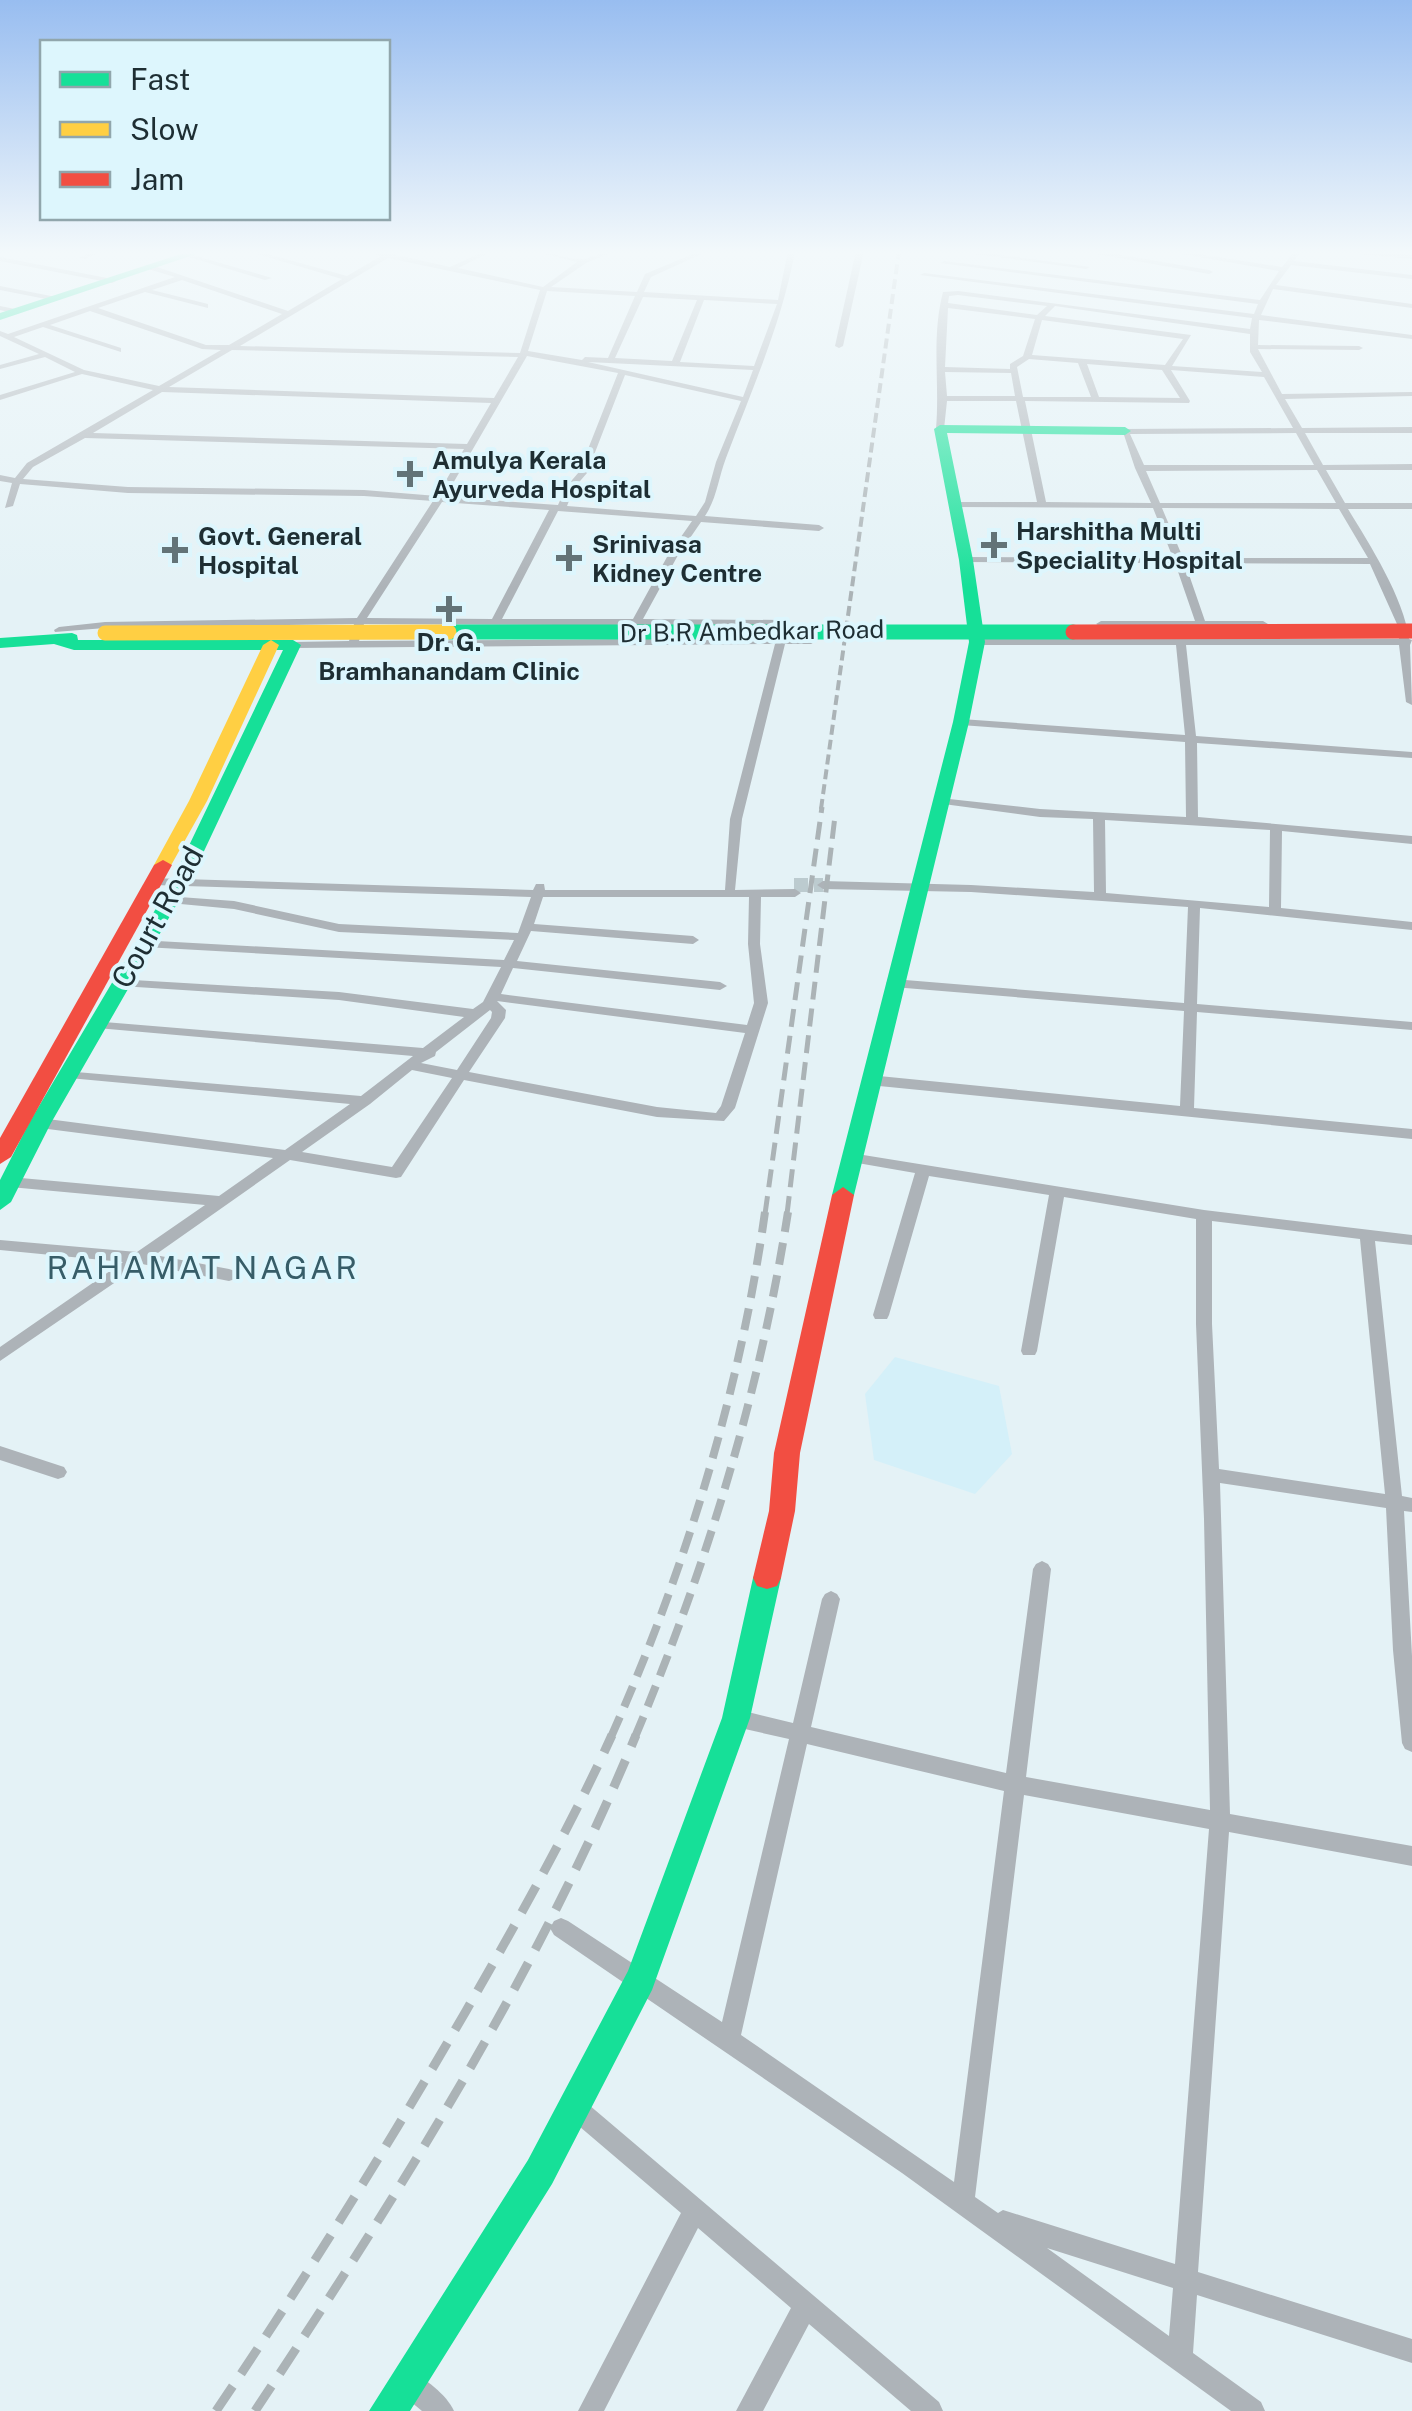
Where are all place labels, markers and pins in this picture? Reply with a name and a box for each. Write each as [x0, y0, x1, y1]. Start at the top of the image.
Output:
place label: Amulya Kerala Ayurveda Hospital [432, 445, 651, 504]
marker: Amulya Kerala Ayurveda Hospital [397, 461, 423, 487]
place label: Harshitha Multi Speciality Hospital [1016, 516, 1243, 575]
place label: Govt. General Hospital [198, 521, 362, 580]
place label: Srinivasa Kidney Centre [592, 529, 762, 588]
marker: Harshitha Multi Speciality Hospital [981, 532, 1007, 558]
marker: Govt. General Hospital [162, 537, 188, 563]
marker: Srinivasa Kidney Centre [556, 545, 582, 571]
marker: Dr. G. Bramhanandam Clinic [436, 596, 462, 622]
place label: Dr. G. Bramhanandam Clinic [318, 627, 580, 686]

